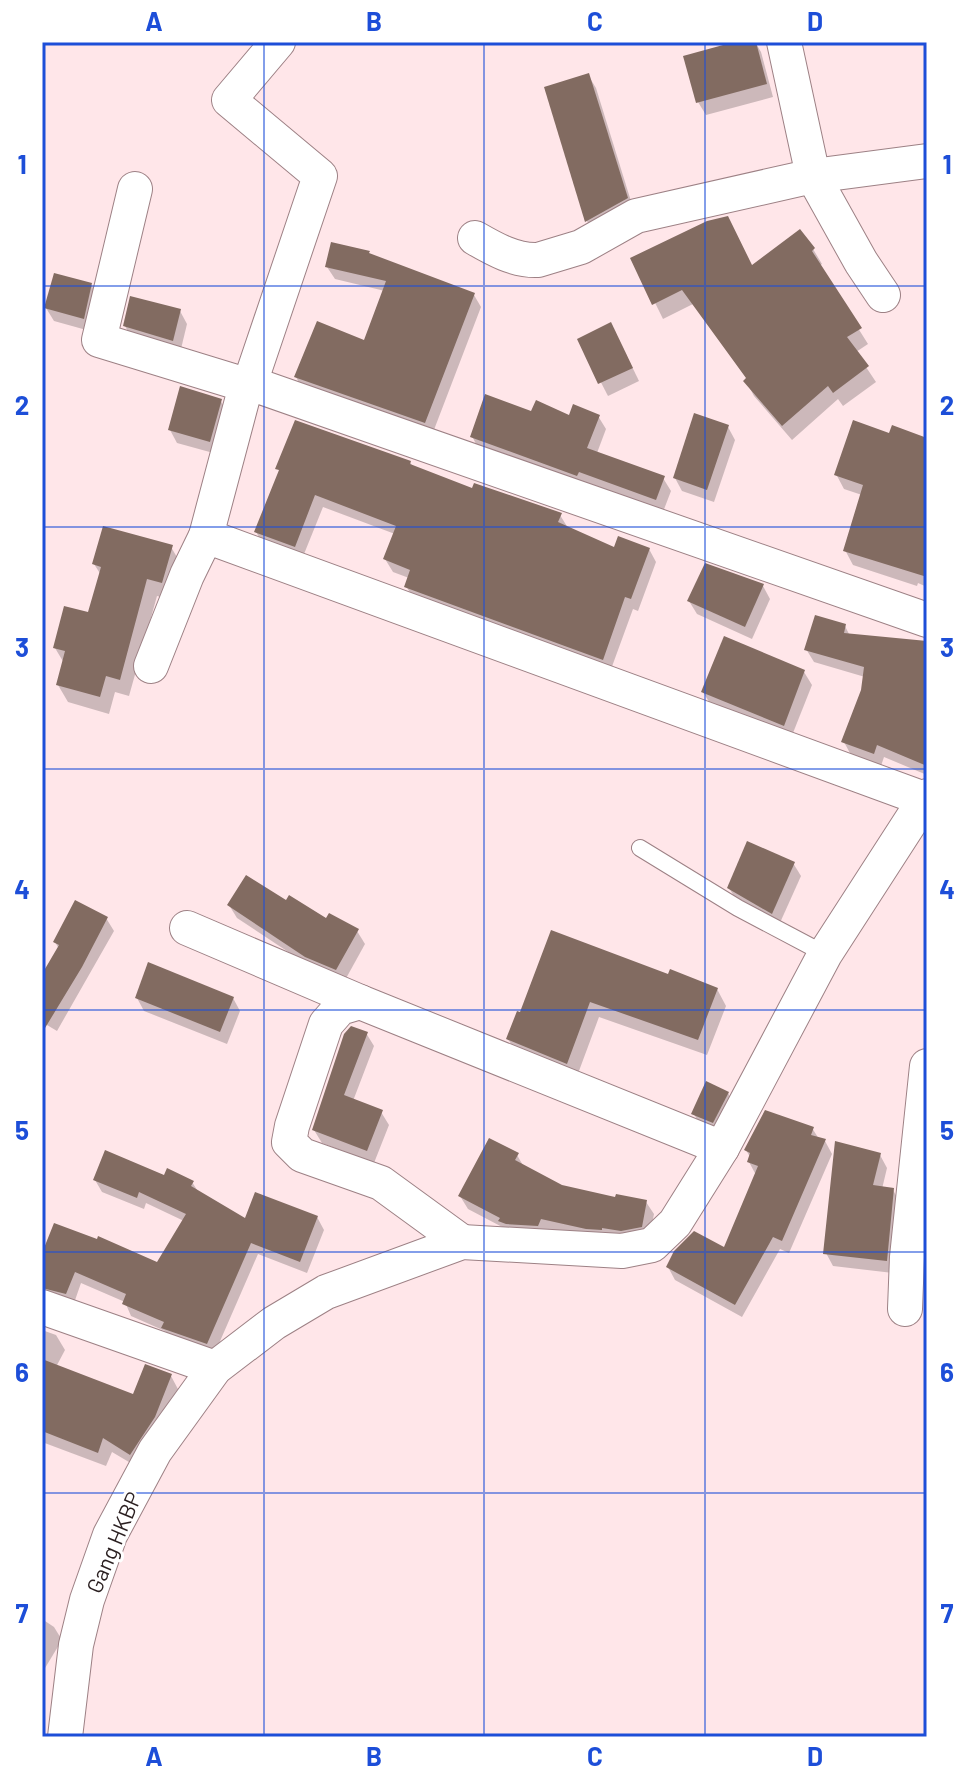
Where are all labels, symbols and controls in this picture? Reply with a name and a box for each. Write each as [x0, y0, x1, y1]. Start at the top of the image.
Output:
text: A [145, 5, 163, 36]
text: B [366, 5, 382, 36]
text: C [587, 5, 603, 36]
text: D [807, 5, 823, 36]
text: 1 [17, 148, 27, 179]
text: 1 [942, 148, 952, 179]
text: 2 [15, 389, 29, 420]
text: 2 [940, 389, 954, 420]
text: 3 [15, 631, 29, 662]
text: 3 [940, 631, 954, 662]
text: 4 [14, 873, 30, 904]
text: 4 [939, 873, 955, 904]
text: 5 [15, 1114, 29, 1145]
text: 5 [940, 1114, 954, 1145]
text: 6 [15, 1356, 29, 1387]
text: 6 [940, 1356, 954, 1387]
street label: Gang HKBP [80, 1488, 146, 1596]
text: 7 [16, 1597, 29, 1628]
text: 7 [941, 1597, 954, 1628]
text: A [145, 1740, 163, 1771]
text: B [366, 1740, 382, 1771]
text: C [587, 1740, 603, 1771]
text: D [807, 1740, 823, 1771]

